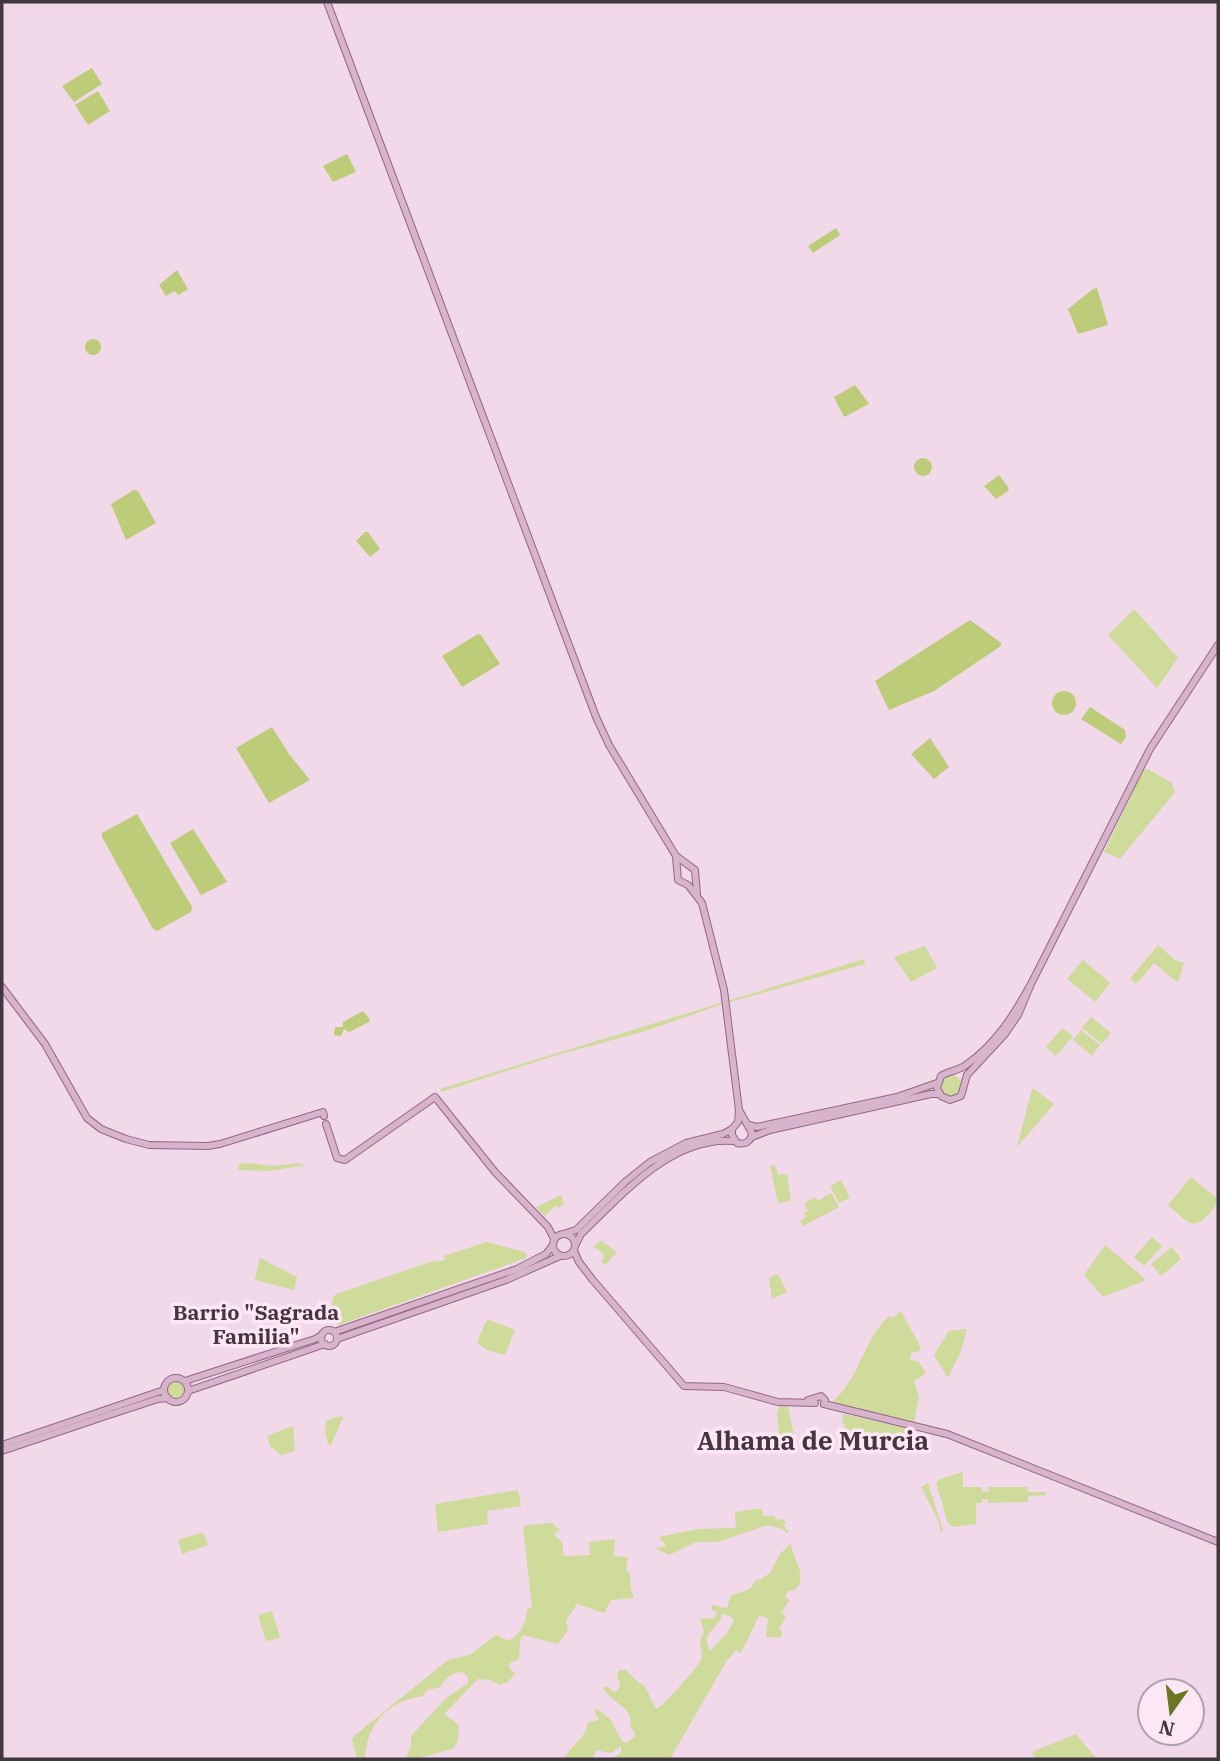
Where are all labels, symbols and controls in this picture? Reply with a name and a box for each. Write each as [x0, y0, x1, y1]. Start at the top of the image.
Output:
district label: Barrio "Sagrada Familia" [173, 1298, 339, 1350]
district label: Alhama de Murcia [697, 1423, 929, 1457]
north arrow [1136, 1677, 1206, 1747]
text: N [1157, 1715, 1177, 1742]

